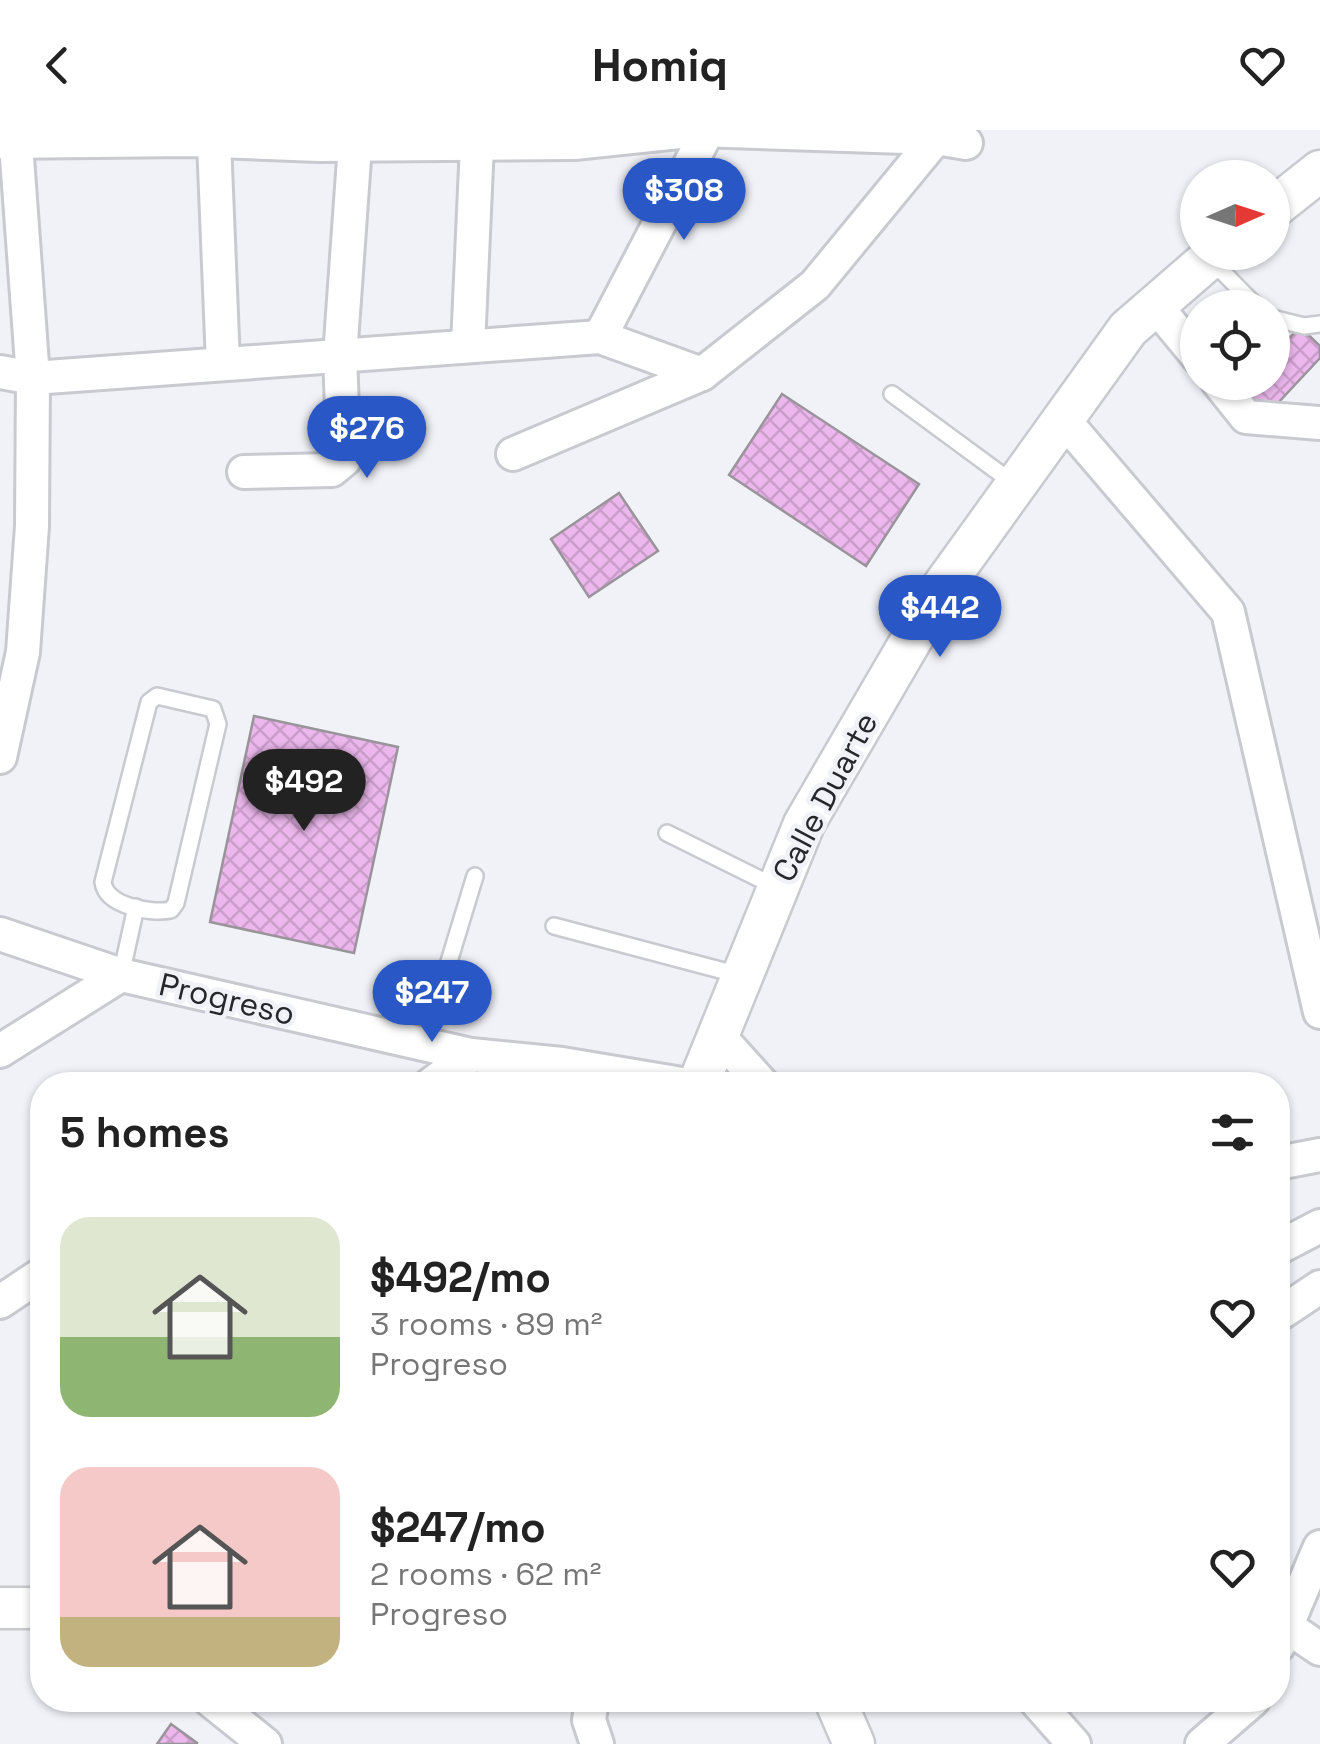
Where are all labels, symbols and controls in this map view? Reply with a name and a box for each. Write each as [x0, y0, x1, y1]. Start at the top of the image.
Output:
text: Homiq [592, 37, 728, 94]
icon: back [30, 38, 85, 93]
icon: heart [1235, 38, 1290, 93]
pin: $308 [625, 158, 743, 243]
north arrow [1180, 160, 1290, 270]
map controls [1180, 160, 1290, 400]
text: $308 [645, 170, 723, 210]
button: locate [1180, 290, 1290, 400]
pin: $276 [308, 396, 426, 481]
text: $276 [329, 408, 405, 448]
pin: $442 [881, 575, 999, 660]
text: $442 [900, 587, 980, 627]
street label: Calle Duarte [764, 705, 886, 889]
pin: $492 [245, 749, 363, 834]
text: $492 [265, 761, 343, 801]
pin: $247 [373, 960, 491, 1045]
street label: Progreso [155, 964, 299, 1034]
text: $247 [395, 972, 469, 1012]
icon: filters [1205, 1105, 1260, 1160]
text: 5 homes [60, 1106, 230, 1159]
text: $492/mo [370, 1251, 551, 1304]
icon: home [140, 1257, 260, 1377]
icon: heart [1205, 1290, 1260, 1345]
text: 3 rooms · 89 m² [370, 1304, 602, 1344]
text: Progreso [370, 1344, 508, 1384]
text: $247/mo [370, 1501, 546, 1554]
icon: home [140, 1507, 260, 1627]
icon: heart [1205, 1540, 1260, 1595]
text: 2 rooms · 62 m² [370, 1554, 602, 1594]
text: Progreso [370, 1594, 508, 1634]

